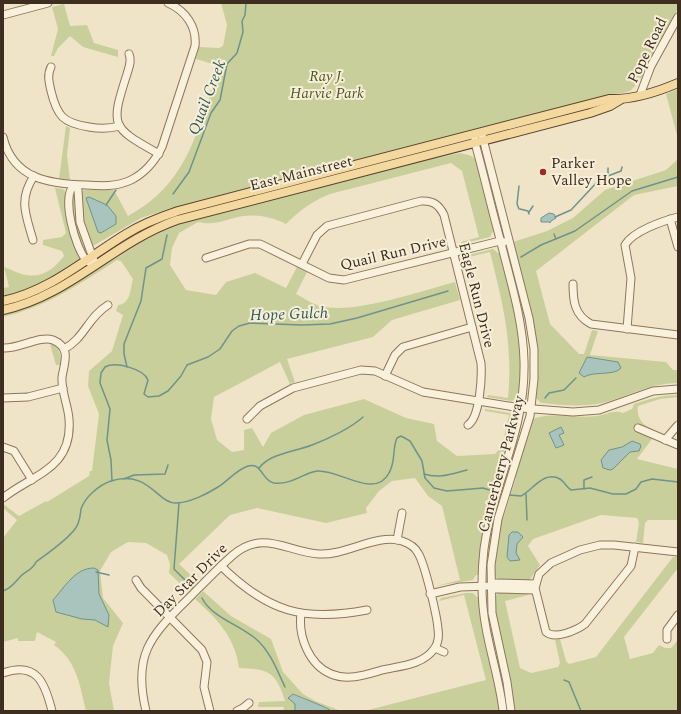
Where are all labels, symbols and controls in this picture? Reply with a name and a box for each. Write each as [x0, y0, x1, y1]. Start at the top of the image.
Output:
street label: Pope Road [622, 13, 673, 87]
water label: Quail Creek [182, 56, 232, 138]
park label: Ray J. Harvie Park [290, 65, 364, 105]
street label: East Mainstreet [247, 150, 355, 197]
place label: Parker Valley Hope [551, 152, 632, 192]
marker: Parker Valley Hope [538, 167, 548, 177]
street label: Quail Run Drive [338, 230, 448, 277]
street label: Eagle Run Drive [452, 240, 501, 350]
water label: Hope Gulch [249, 301, 329, 327]
street label: Canterberry Parkway [472, 392, 531, 535]
street label: Day Star Drive [148, 538, 233, 623]

